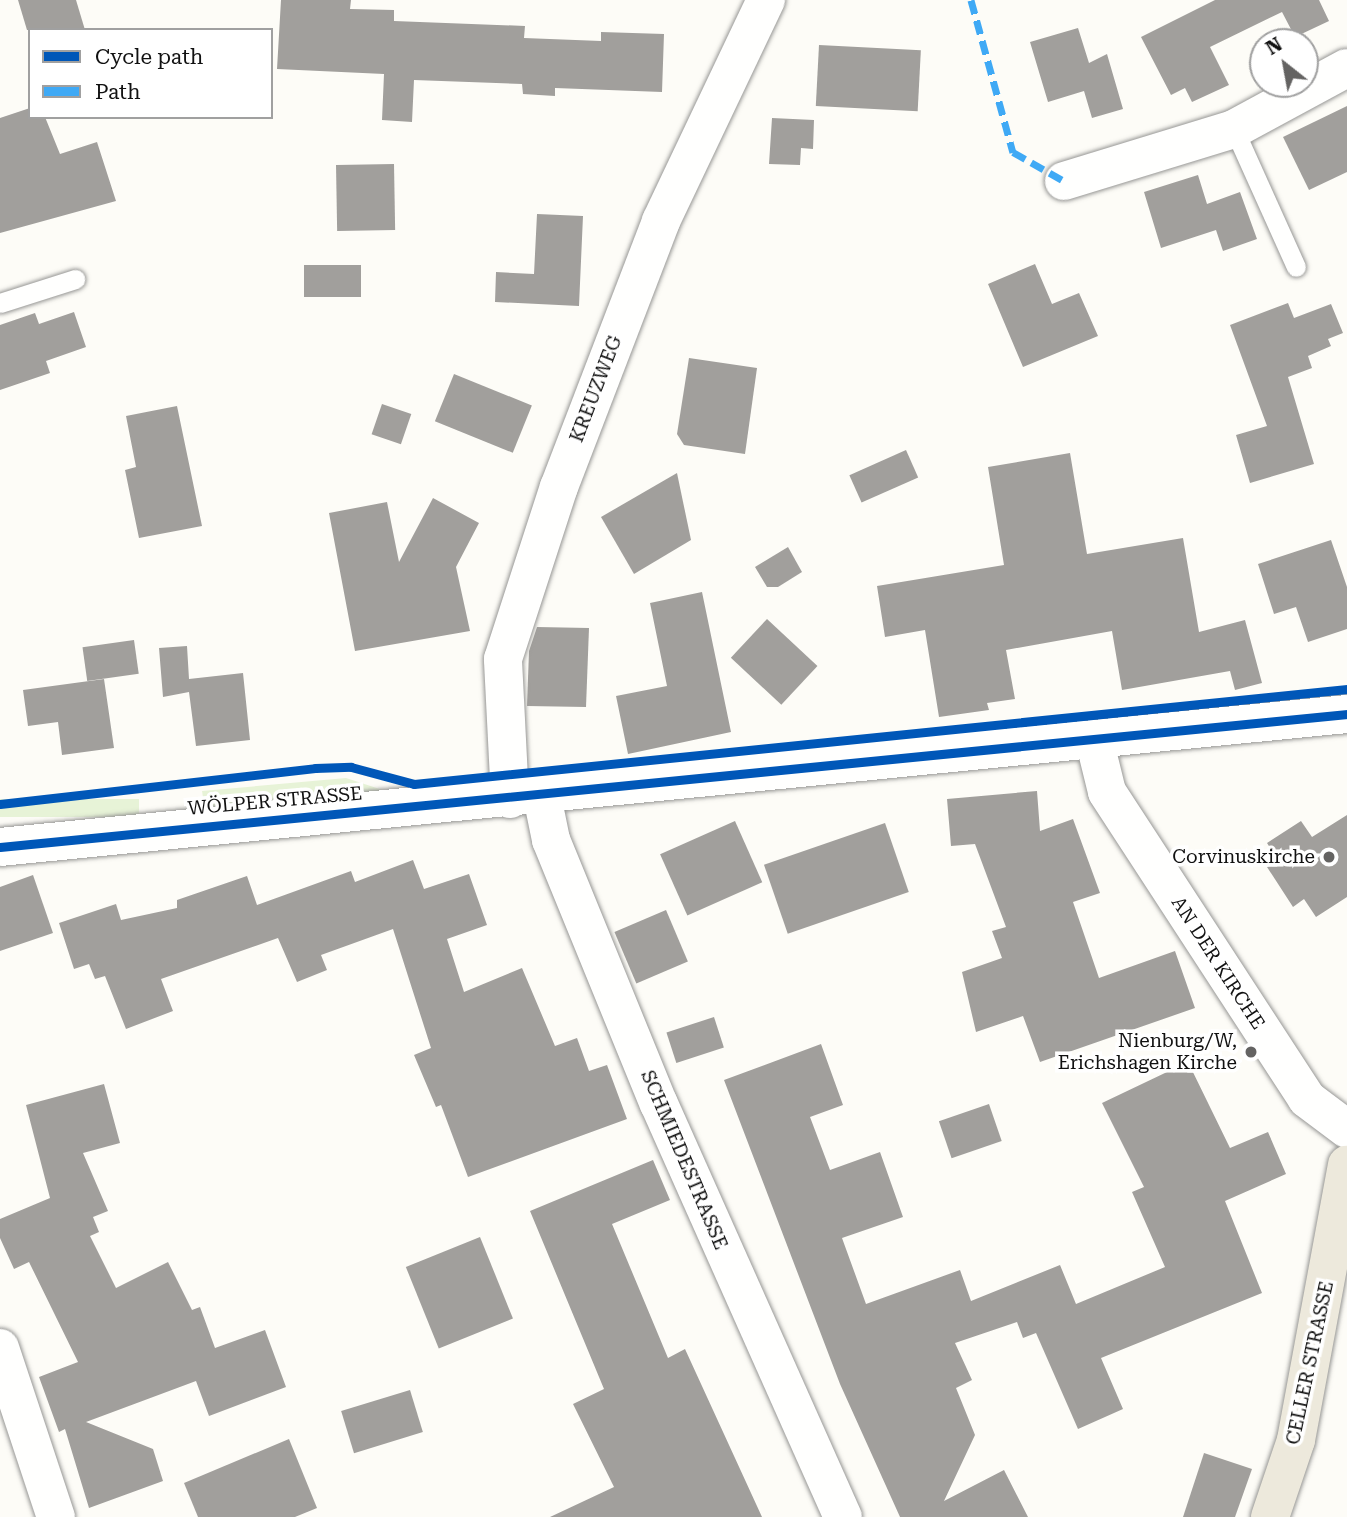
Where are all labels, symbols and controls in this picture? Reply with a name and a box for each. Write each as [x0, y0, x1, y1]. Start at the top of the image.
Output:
legend [28, 28, 273, 119]
north arrow [1249, 28, 1319, 98]
text: N [1262, 33, 1286, 60]
text: Cycle path [95, 45, 203, 69]
text: Path [95, 80, 141, 104]
street label: KREUZWEG [565, 333, 627, 445]
street label: WÖLPER STRASSE [187, 782, 363, 820]
place label: Corvinuskirche [1172, 846, 1315, 868]
marker: Corvinuskirche [1321, 849, 1337, 865]
street label: AN DER KIRCHE [1167, 892, 1269, 1034]
place label: Nienburg/W, Erichshagen Kirche [1058, 1030, 1237, 1074]
marker: Nienburg/W, Erichshagen Kirche [1243, 1044, 1259, 1060]
street label: SCHMIEDESTRASSE [636, 1067, 732, 1253]
street label: CELLER STRASSE [1282, 1279, 1338, 1447]

